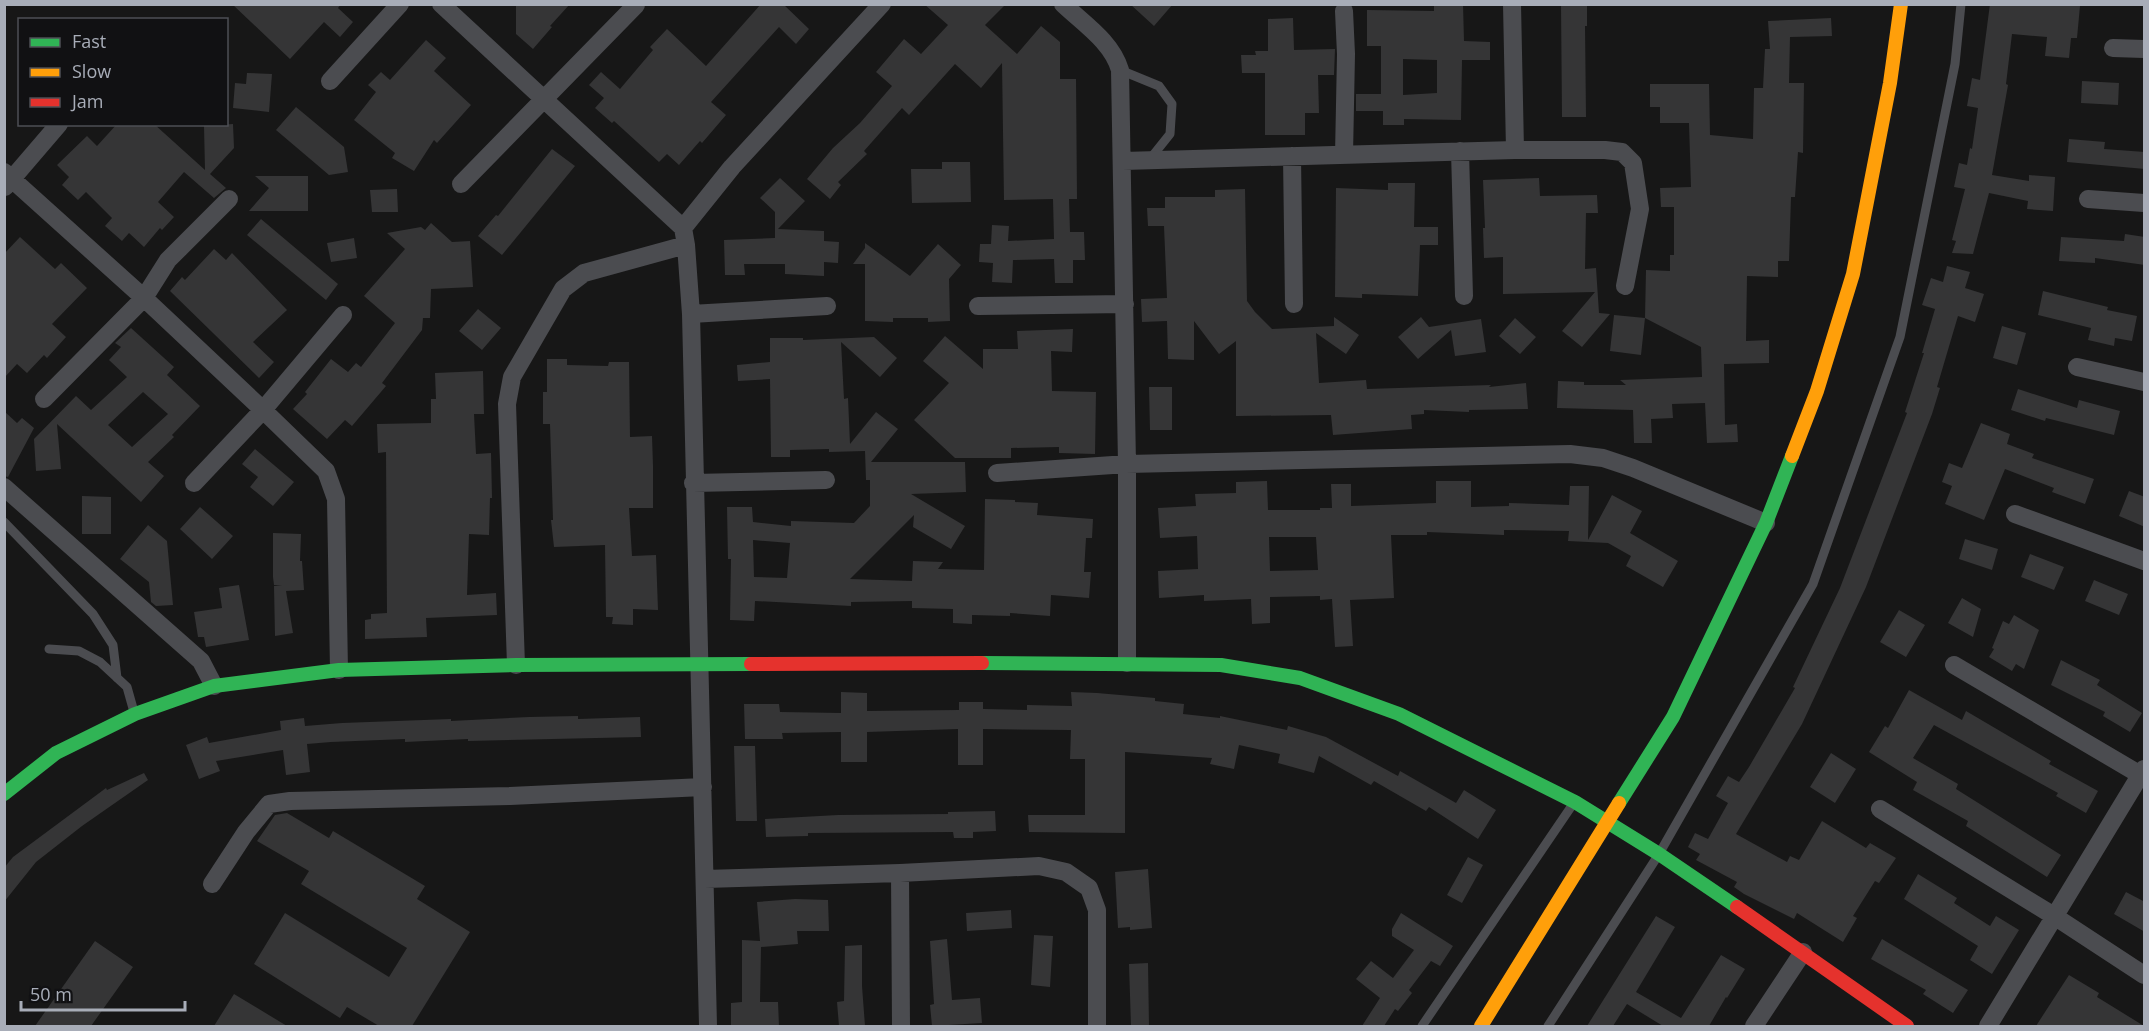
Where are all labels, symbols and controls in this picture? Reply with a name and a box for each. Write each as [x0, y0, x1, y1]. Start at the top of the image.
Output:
legend [18, 18, 228, 126]
text: Fast [72, 29, 106, 53]
text: Slow [72, 59, 111, 83]
text: Jam [70, 89, 104, 113]
scale bar [21, 974, 184, 1012]
text: 50 m [30, 982, 72, 1006]

